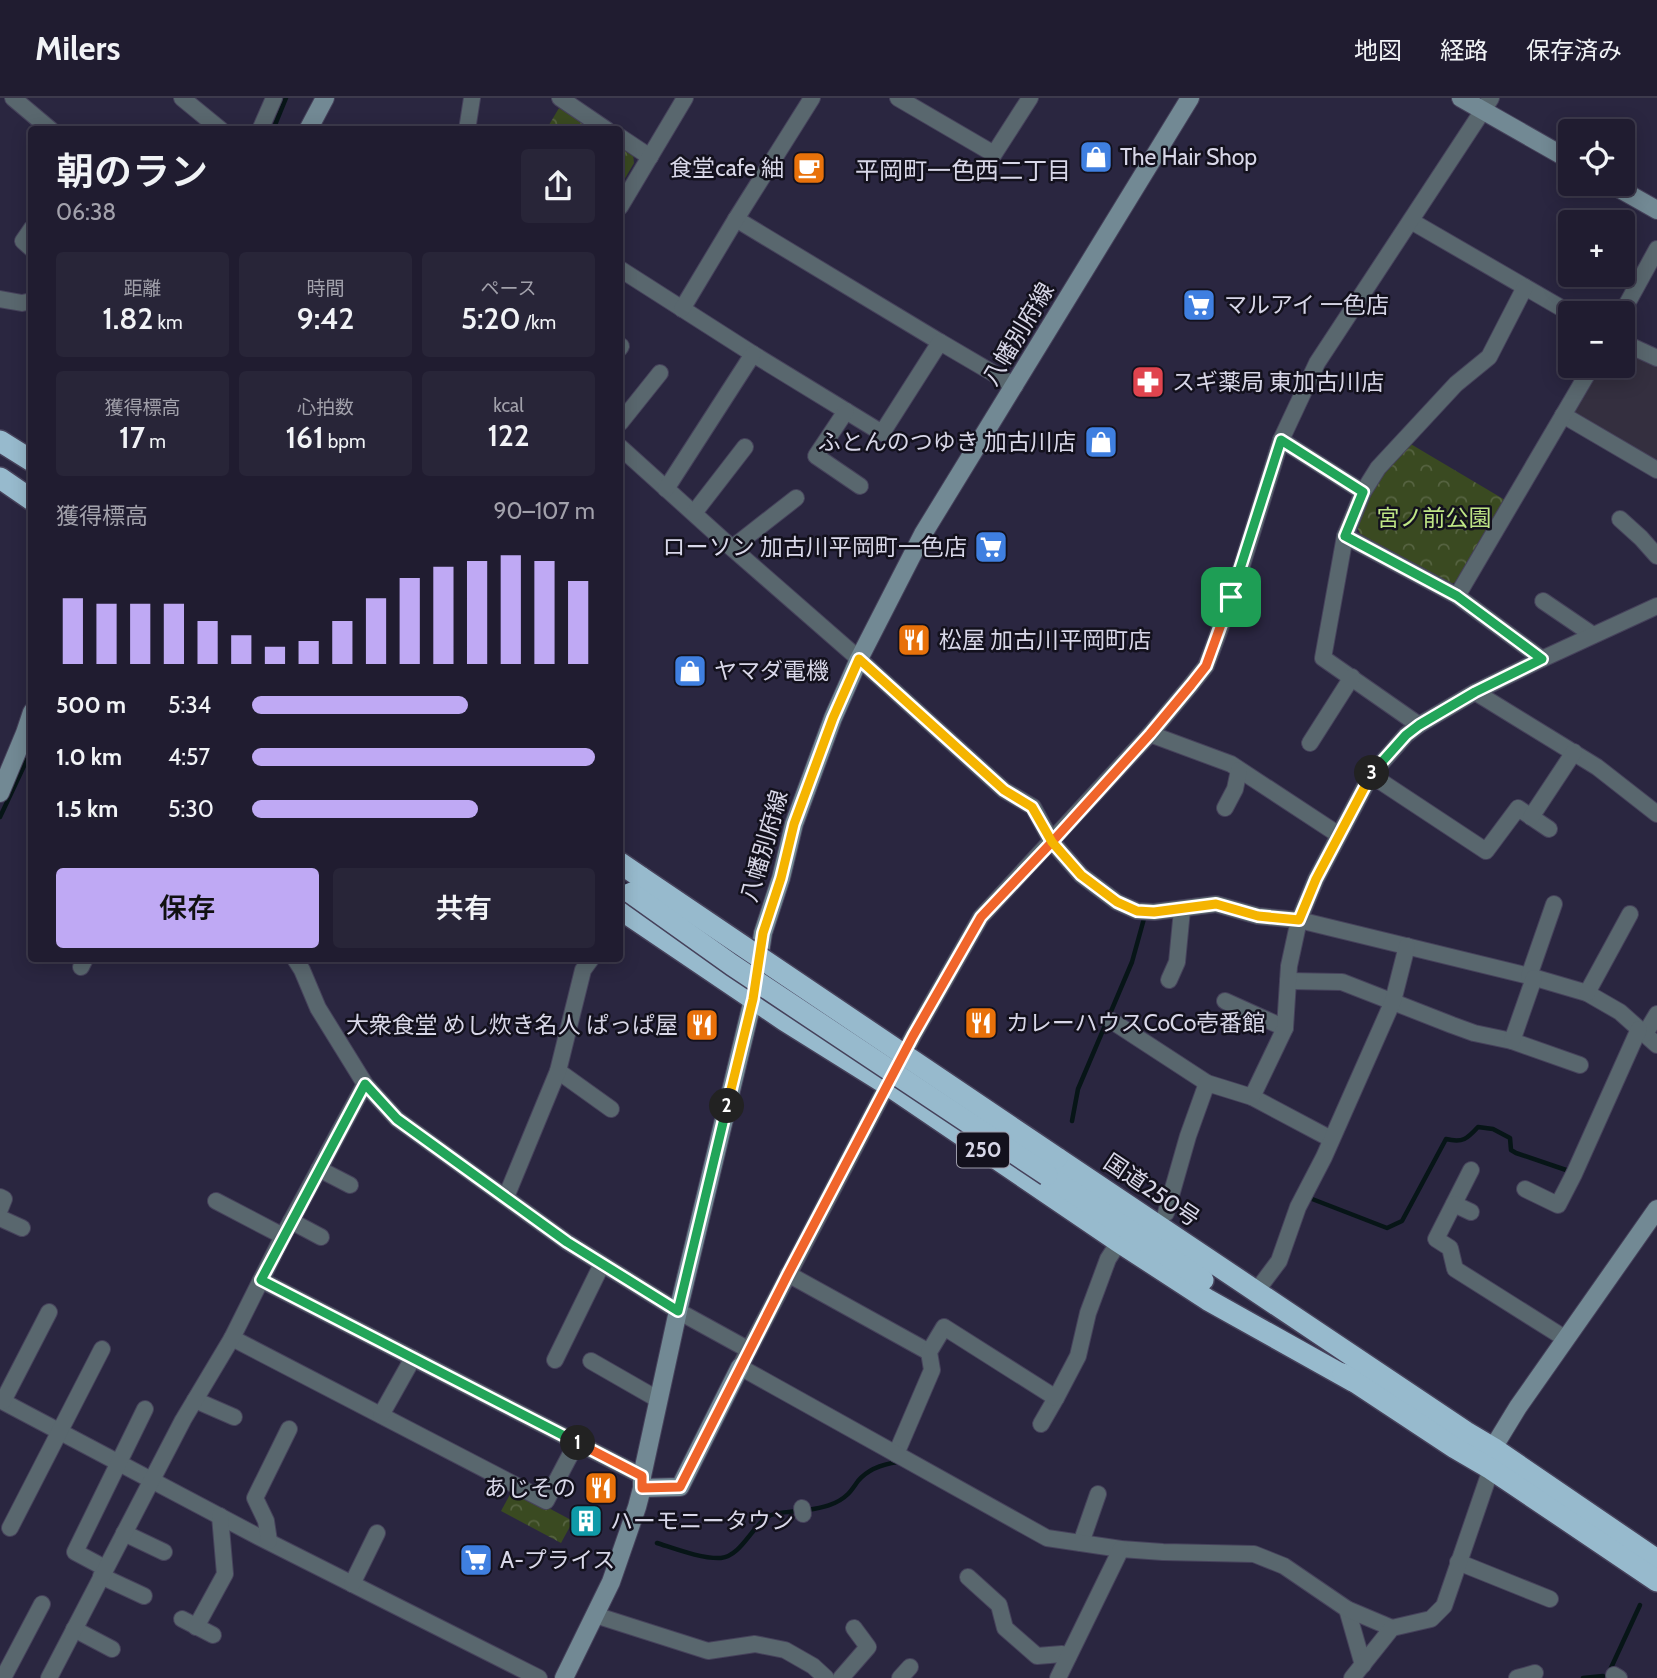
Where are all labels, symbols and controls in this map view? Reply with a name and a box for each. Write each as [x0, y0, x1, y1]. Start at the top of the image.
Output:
text: Milers [35, 28, 120, 68]
text: 地図 [1354, 36, 1402, 65]
text: 経路 [1440, 36, 1488, 65]
text: 保存済み [1526, 36, 1622, 65]
map controls [1558, 119, 1635, 378]
button: locate [1558, 119, 1635, 196]
shop icon: The Hair Shop [1077, 138, 1115, 176]
place label: The Hair Shop [1120, 143, 1257, 171]
text: 朝のラン [56, 148, 208, 195]
button: share [521, 149, 595, 223]
cafe icon: 食堂cafe 紬 [790, 149, 828, 187]
place label: 食堂cafe 紬 [669, 154, 784, 182]
district label: 平岡町一色西二丁目 [855, 156, 1071, 185]
text: 06:38 [56, 198, 116, 226]
button: + [1558, 210, 1635, 287]
text: 距離 [123, 277, 162, 300]
text: 時間 [306, 277, 345, 300]
text: ペース [480, 277, 537, 300]
street label: 八幡別府線 [976, 278, 1060, 390]
supermarket icon: マルアイ 一色店 [1180, 286, 1218, 324]
place label: マルアイ 一色店 [1224, 291, 1389, 319]
text: 1.82 [102, 300, 153, 337]
text: 9:42 [297, 300, 354, 337]
text: 5:20 [461, 300, 520, 337]
button: − [1558, 301, 1635, 378]
text: km [153, 311, 183, 334]
text: /km [520, 311, 556, 334]
pharmacy icon: スギ薬局 東加古川店 [1129, 363, 1167, 401]
place label: スギ薬局 東加古川店 [1172, 368, 1384, 396]
text: kcal [493, 394, 524, 417]
text: 獲得標高 [104, 396, 181, 419]
text: 心拍数 [297, 396, 354, 419]
text: 122 [487, 417, 530, 454]
text: 17 [119, 419, 145, 456]
text: 161 [285, 419, 323, 456]
shop icon: ふとんのつゆき 加古川店 [1082, 423, 1120, 461]
place label: ふとんのつゆき 加古川店 [818, 428, 1076, 456]
text: m [145, 430, 166, 453]
text: bpm [323, 430, 366, 453]
text: 90–107 m [494, 497, 595, 525]
text: 獲得標高 [56, 502, 148, 530]
park label: 宮ノ前公園 [1377, 504, 1492, 532]
supermarket icon: ローソン 加古川平岡町一色店 [972, 528, 1010, 566]
place label: ローソン 加古川平岡町一色店 [663, 533, 967, 561]
pin [1201, 567, 1261, 627]
icon: arrive [1212, 578, 1250, 616]
restaurant icon: 松屋 加古川平岡町店 [895, 621, 933, 659]
place label: 松屋 加古川平岡町店 [939, 626, 1151, 654]
shop icon: ヤマダ電機 [671, 652, 709, 690]
place label: ヤマダ電機 [714, 657, 829, 685]
text: 500 m [56, 691, 126, 719]
text: 5:34 [168, 691, 211, 719]
text: 1.0 km [56, 743, 122, 771]
text: 4:57 [168, 743, 210, 771]
pin: 3 [1354, 756, 1390, 790]
text: 3 [1366, 761, 1377, 784]
street label: 八幡別府線 [735, 787, 793, 905]
text: 1.5 km [56, 795, 118, 823]
text: 5:30 [168, 795, 214, 823]
button: 保存 [56, 868, 319, 948]
button: 共有 [333, 868, 595, 948]
restaurant icon: カレーハウスCoCo壱番館 [962, 1004, 1000, 1042]
restaurant icon: 大衆食堂 めし炊き名人 ぱっぱ屋 [683, 1006, 721, 1044]
place label: カレーハウスCoCo壱番館 [1006, 1009, 1265, 1037]
place label: 大衆食堂 めし炊き名人 ぱっぱ屋 [346, 1011, 678, 1039]
pin: 2 [710, 1088, 744, 1124]
text: 2 [721, 1094, 732, 1117]
road number: 250 [957, 1132, 1009, 1168]
street label: 国道250号 [1099, 1148, 1205, 1232]
pin: 1 [560, 1426, 596, 1460]
text: 1 [574, 1431, 581, 1454]
restaurant icon: あじその [582, 1469, 620, 1507]
place label: あじその [484, 1474, 576, 1502]
building icon: ハーモニータウン [567, 1502, 605, 1540]
place label: ハーモニータウン [610, 1507, 794, 1535]
supermarket icon: A-プライス [457, 1541, 495, 1579]
place label: A-プライス [500, 1546, 615, 1574]

